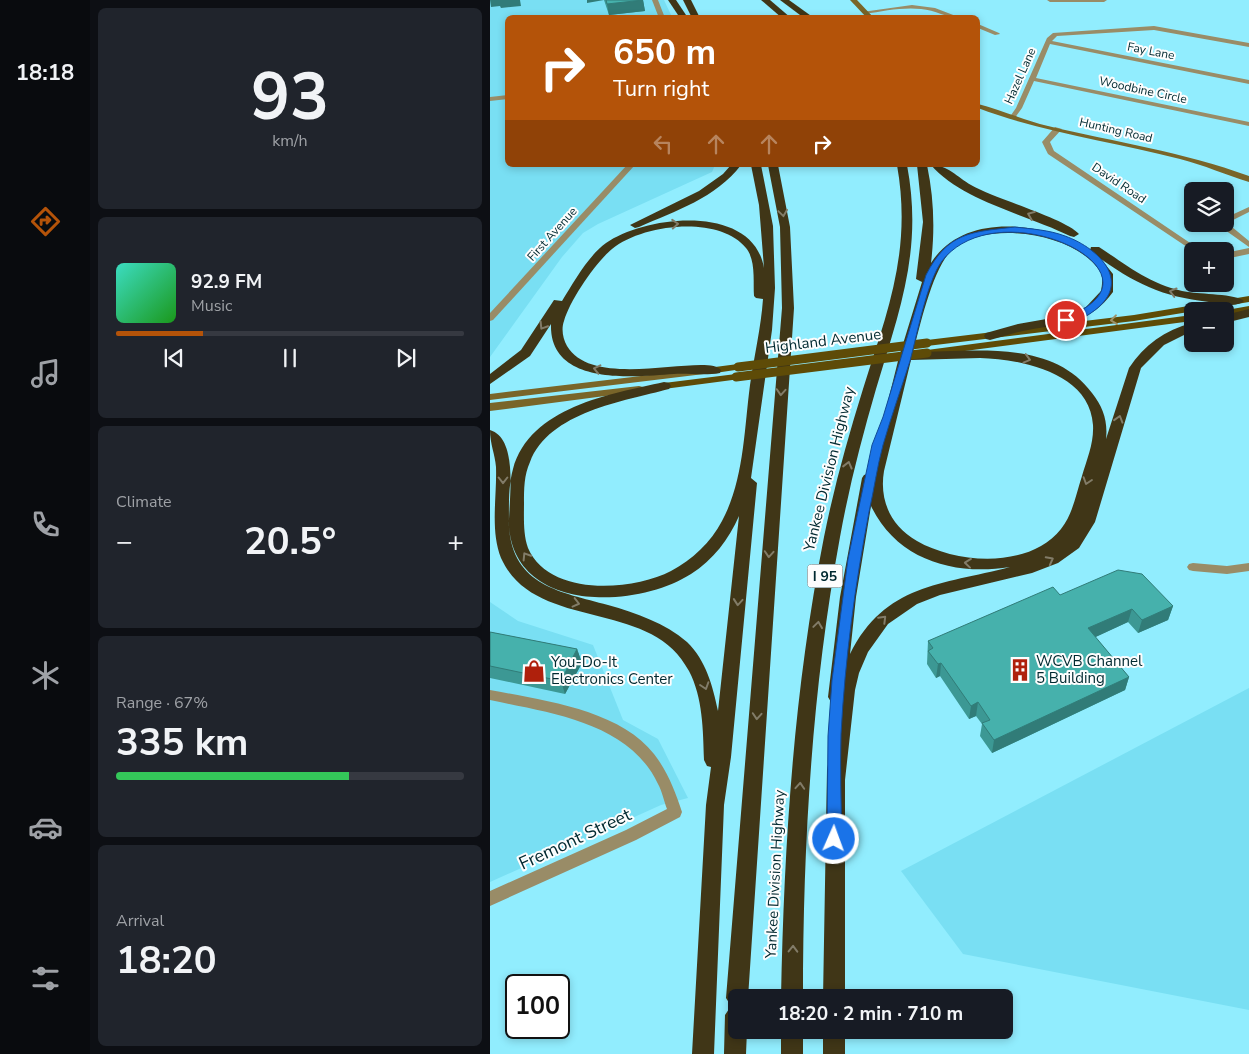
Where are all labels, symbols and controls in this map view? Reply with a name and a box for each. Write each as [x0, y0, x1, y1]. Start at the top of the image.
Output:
text: 650 m [613, 29, 716, 76]
icon: right [530, 35, 595, 100]
street label: Fay Lane [1126, 39, 1176, 63]
street label: Hazel Lane [1000, 45, 1040, 107]
text: 93 [251, 53, 329, 142]
text: 18:18 [16, 58, 74, 88]
street label: Woodbine Circle [1098, 73, 1188, 107]
text: Turn right [613, 74, 709, 104]
street label: Hunting Road [1078, 114, 1154, 146]
text: km/h [272, 130, 308, 152]
icon: left [649, 130, 677, 158]
icon: ahead [702, 130, 730, 158]
icon: ahead [755, 130, 783, 158]
icon: right [808, 130, 836, 158]
street label: David Road [1089, 159, 1149, 207]
map controls [1184, 182, 1234, 352]
button: layers [1184, 182, 1234, 232]
icon: directions [28, 204, 63, 239]
street label: First Avenue [523, 204, 581, 264]
one-way arrow [778, 208, 788, 217]
one-way arrow [1027, 210, 1036, 221]
one-way arrow [672, 219, 680, 230]
button: + [1184, 242, 1234, 292]
text: 92.9 FM [191, 269, 262, 295]
one-way arrow [1169, 288, 1177, 298]
text: Music [191, 295, 232, 317]
pin [1045, 299, 1087, 341]
button: − [1184, 302, 1234, 352]
icon: arrive [1052, 306, 1080, 334]
one-way arrow [1110, 314, 1118, 325]
one-way arrow [540, 320, 549, 330]
street label: Highland Avenue [764, 324, 882, 358]
icon: previous [160, 344, 188, 372]
icon: pause [276, 344, 304, 372]
icon: next [392, 344, 420, 372]
one-way arrow [1023, 353, 1032, 364]
icon: music [28, 356, 63, 391]
one-way arrow [592, 364, 601, 375]
street label: Yankee Division Highway [799, 384, 859, 554]
one-way arrow [776, 388, 787, 396]
one-way arrow [1113, 416, 1123, 424]
one-way arrow [843, 462, 853, 470]
one-way arrow [498, 476, 508, 484]
one-way arrow [1083, 476, 1093, 485]
text: Climate [116, 491, 171, 513]
icon: phone [28, 507, 63, 542]
text: 20.5° [244, 516, 336, 567]
text: − [116, 523, 133, 561]
text: + [447, 523, 464, 561]
one-way arrow [764, 551, 775, 559]
one-way arrow [522, 552, 532, 561]
one-way arrow [1045, 556, 1054, 566]
one-way arrow [964, 558, 972, 569]
road number: I 95 [808, 564, 842, 588]
one-way arrow [571, 597, 579, 607]
one-way arrow [733, 599, 744, 607]
one-way arrow [877, 616, 886, 625]
one-way arrow [812, 621, 822, 629]
place label: WCVB Channel 5 Building [1036, 651, 1143, 688]
place label: You-Do-It Electronics Center [550, 652, 673, 689]
building icon: WCVB Channel 5 Building [1007, 657, 1033, 683]
icon: climate [28, 658, 63, 693]
shop icon: You-Do-It Electronics Center [521, 658, 547, 684]
one-way arrow [699, 682, 709, 690]
text: Range · 67% [116, 692, 208, 714]
one-way arrow [751, 713, 762, 721]
text: 335 km [116, 717, 248, 768]
one-way arrow [795, 782, 806, 790]
street label: Yankee Division Highway [761, 789, 789, 960]
street label: Fremont Street [515, 802, 636, 876]
icon: car [28, 810, 63, 845]
position arrow [807, 812, 859, 864]
text: Arrival [116, 910, 164, 932]
text: 18:20 [116, 935, 217, 986]
one-way arrow [788, 945, 798, 952]
icon: filters [28, 961, 63, 996]
speed limit sign: 100 [505, 974, 570, 1039]
text: 18:20 · 2 min · 710 m [778, 1001, 963, 1027]

